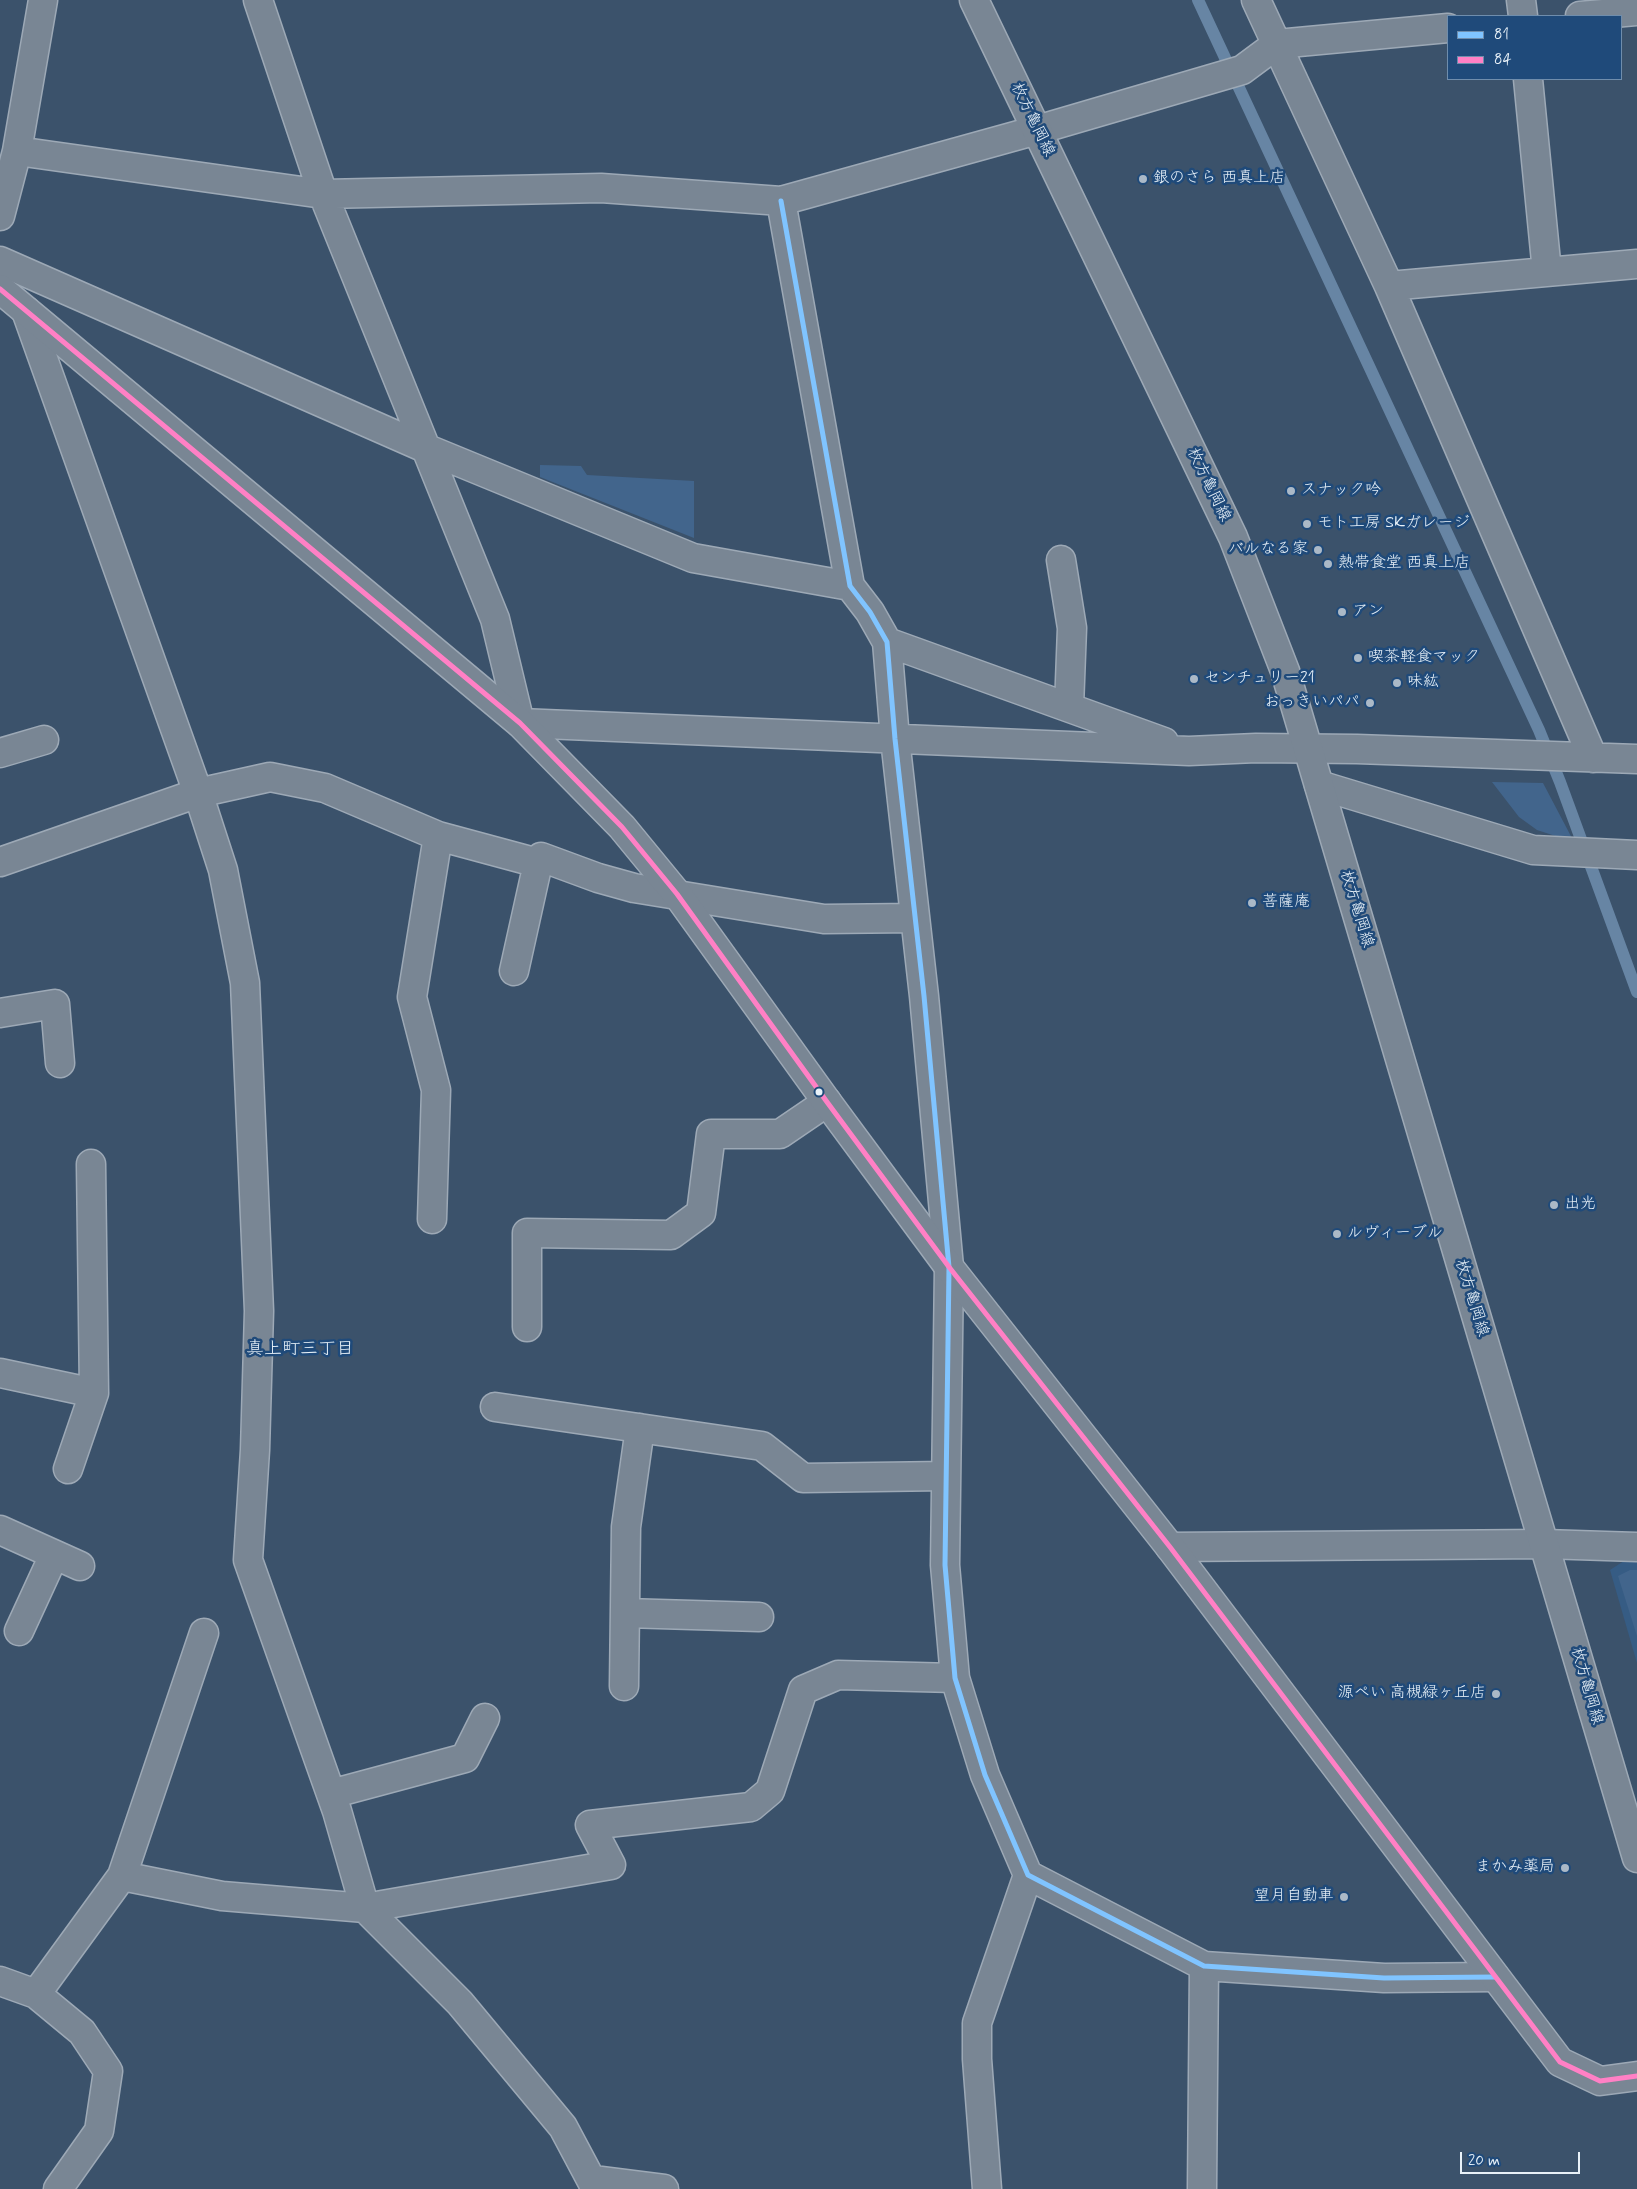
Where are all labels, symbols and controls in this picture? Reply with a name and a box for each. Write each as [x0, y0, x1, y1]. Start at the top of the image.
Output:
legend [1447, 15, 1622, 80]
text: 81 [1494, 25, 1509, 45]
text: 84 [1494, 50, 1512, 70]
street label: 枚方亀岡線 [1006, 80, 1058, 160]
place label: 銀のさら 西真上店 [1153, 169, 1285, 189]
marker: 銀のさら 西真上店 [1137, 173, 1149, 185]
street label: 枚方亀岡線 [1182, 445, 1234, 525]
place label: スナック吟 [1301, 481, 1381, 501]
marker: スナック吟 [1285, 485, 1297, 497]
place label: モト工房 SKガレージ [1317, 514, 1470, 534]
marker: モト工房 SKガレージ [1301, 518, 1313, 530]
place label: バルなる家 [1228, 540, 1308, 560]
marker: バルなる家 [1312, 544, 1324, 556]
place label: 熱帯食堂 西真上店 [1338, 554, 1470, 574]
marker: 熱帯食堂 西真上店 [1322, 558, 1334, 570]
place label: アン [1352, 602, 1384, 622]
marker: アン [1336, 606, 1348, 618]
place label: 喫茶軽食マック [1368, 648, 1480, 668]
marker: 喫茶軽食マック [1352, 652, 1364, 664]
place label: センチュリー21 [1204, 669, 1315, 689]
marker: センチュリー21 [1188, 673, 1200, 685]
place label: 味紘 [1407, 673, 1439, 693]
marker: 味紘 [1391, 677, 1403, 689]
place label: おっきいパパ [1264, 693, 1360, 713]
marker: おっきいパパ [1364, 697, 1376, 709]
street label: 枚方亀岡線 [1335, 868, 1377, 950]
place label: 菩薩庵 [1262, 893, 1310, 913]
marker: 菩薩庵 [1246, 897, 1258, 909]
unlabelled marker [814, 1087, 824, 1097]
place label: 出光 [1564, 1195, 1596, 1215]
marker: 出光 [1548, 1199, 1560, 1211]
place label: ルヴィーブル [1347, 1224, 1443, 1244]
marker: ルヴィーブル [1331, 1228, 1343, 1240]
street label: 枚方亀岡線 [1450, 1257, 1492, 1339]
district label: 真上町三丁目 [246, 1339, 354, 1361]
street label: 枚方亀岡線 [1566, 1645, 1606, 1727]
place label: 源ぺい 高槻緑ヶ丘店 [1338, 1684, 1486, 1704]
marker: 源ぺい 高槻緑ヶ丘店 [1490, 1688, 1502, 1700]
place label: まかみ薬局 [1475, 1858, 1555, 1878]
marker: まかみ薬局 [1559, 1862, 1571, 1874]
place label: 望月自動車 [1254, 1887, 1334, 1907]
marker: 望月自動車 [1338, 1891, 1350, 1903]
scale bar [1462, 2142, 1582, 2174]
text: 20 m [1468, 2151, 1500, 2171]

